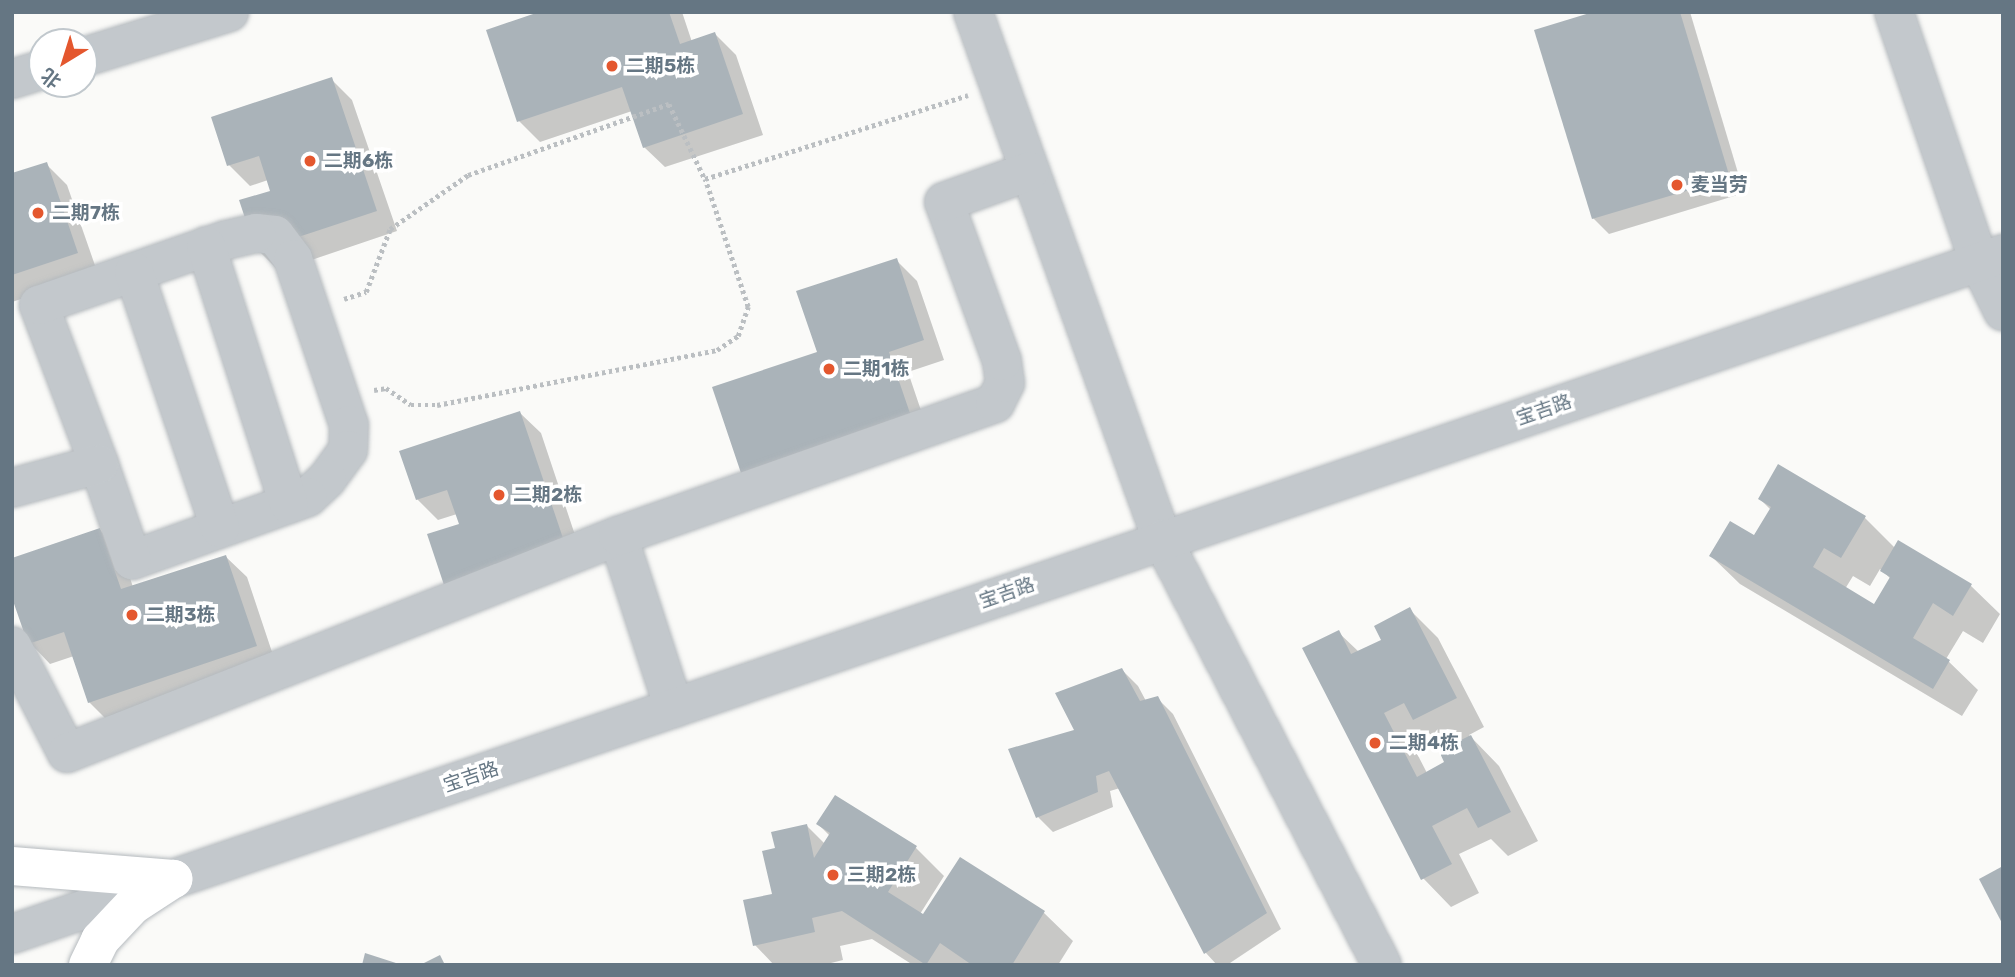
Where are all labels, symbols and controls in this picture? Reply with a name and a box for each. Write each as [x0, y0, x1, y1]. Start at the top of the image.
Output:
north arrow [28, 28, 98, 98]
place label: 二期5栋 [626, 55, 695, 77]
marker: 二期5栋 [604, 58, 620, 74]
text: 北 [36, 63, 66, 93]
place label: 二期6栋 [324, 150, 393, 172]
marker: 二期6栋 [302, 153, 318, 169]
place label: 麦当劳 [1691, 174, 1748, 196]
marker: 麦当劳 [1669, 177, 1685, 193]
place label: 二期7栋 [52, 202, 120, 224]
marker: 二期7栋 [30, 205, 46, 221]
place label: 二期1栋 [843, 358, 909, 380]
marker: 二期1栋 [821, 361, 837, 377]
street label: 宝吉路 [1513, 390, 1575, 430]
place label: 二期2栋 [513, 484, 582, 506]
marker: 二期2栋 [491, 487, 507, 503]
street label: 宝吉路 [976, 573, 1038, 613]
place label: 二期3栋 [146, 604, 216, 626]
marker: 二期3栋 [124, 607, 140, 623]
place label: 二期4栋 [1389, 732, 1459, 754]
marker: 二期4栋 [1367, 735, 1383, 751]
street label: 宝吉路 [440, 757, 502, 797]
place label: 三期2栋 [847, 864, 916, 886]
marker: 三期2栋 [825, 867, 841, 883]

